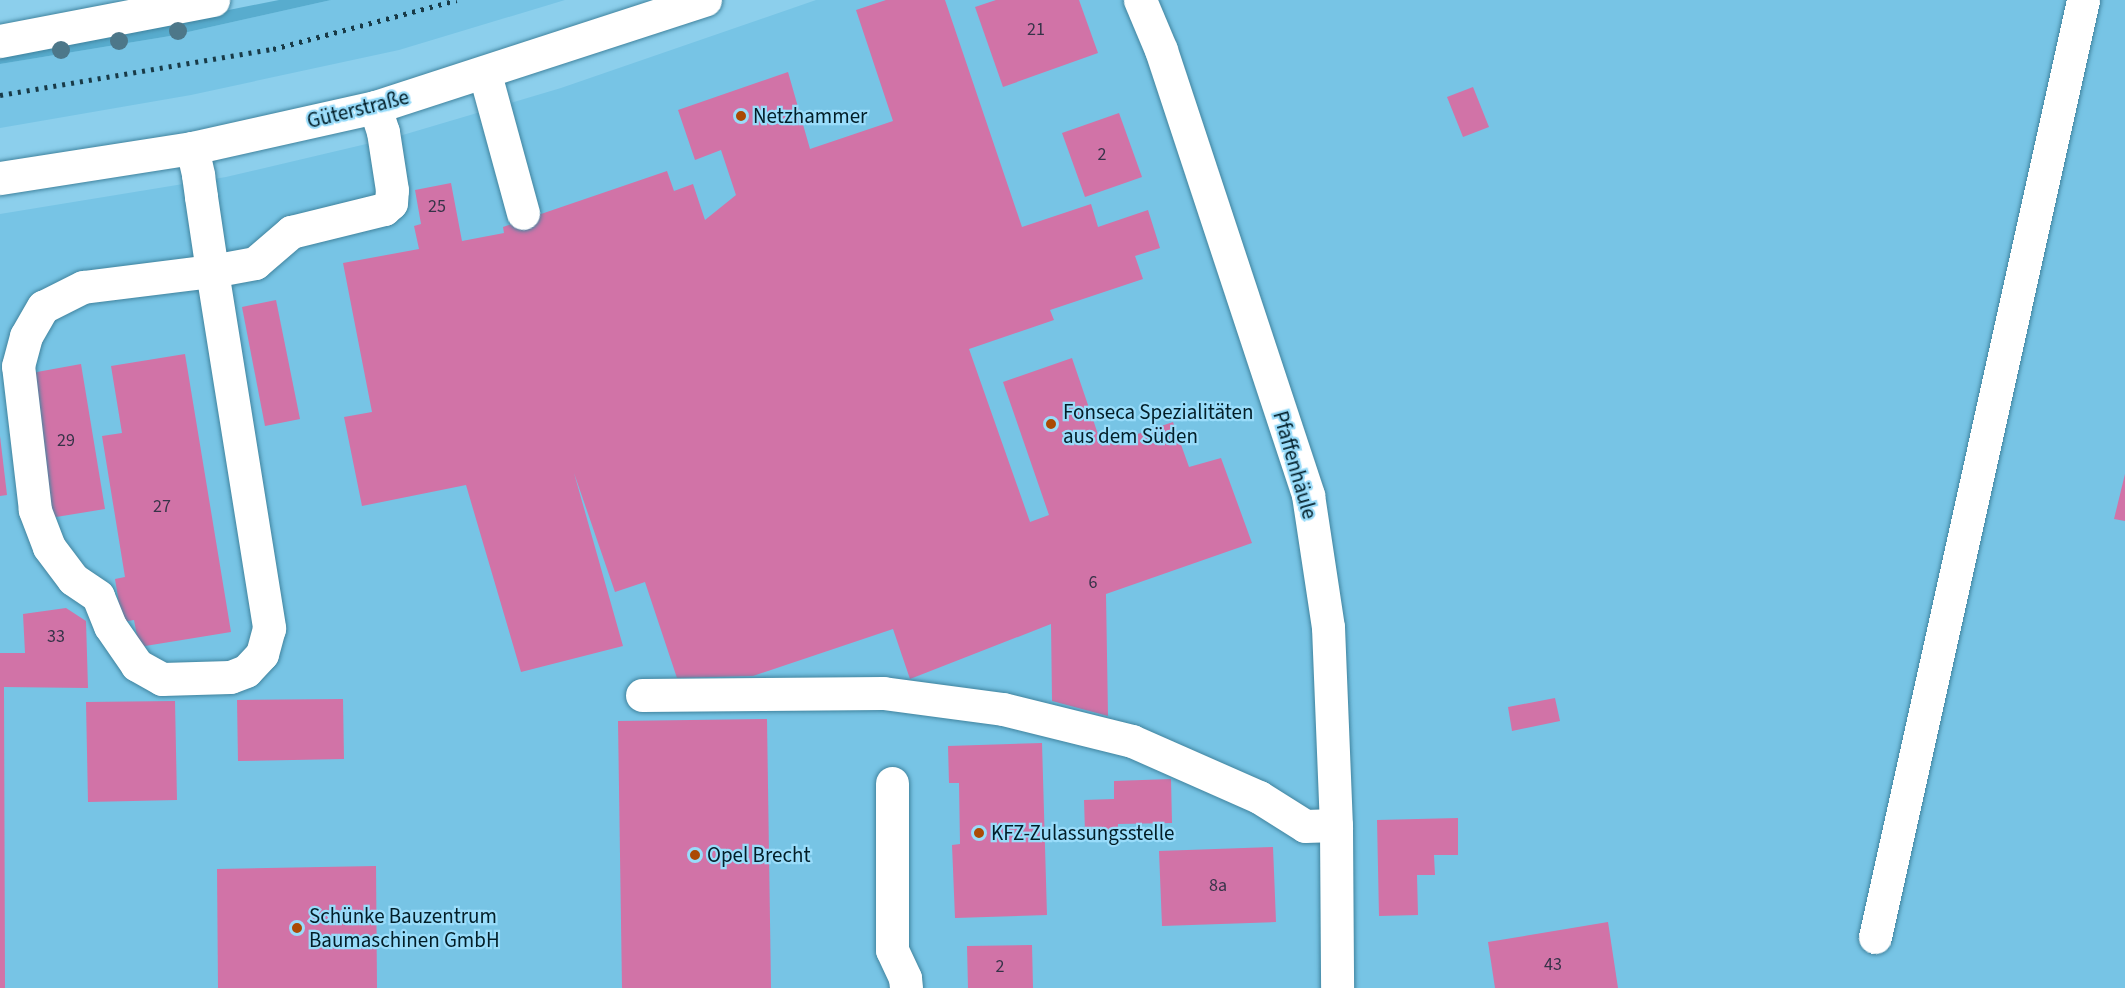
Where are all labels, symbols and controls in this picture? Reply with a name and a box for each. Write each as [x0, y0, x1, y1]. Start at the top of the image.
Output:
house number: 21 [1027, 19, 1045, 41]
street label: Güterstraße [304, 84, 412, 134]
place label: Netzhammer [753, 103, 867, 129]
marker: Netzhammer [734, 109, 748, 123]
house number: 2 [1098, 144, 1106, 166]
house number: 25 [428, 196, 446, 218]
place label: Fonseca Spezialitäten aus dem Süden [1063, 399, 1253, 449]
street label: Pfaffenhäule [1268, 408, 1322, 522]
marker: Fonseca Spezialitäten aus dem Süden [1044, 417, 1058, 431]
house number: 29 [57, 430, 75, 452]
house number: 27 [153, 496, 171, 518]
house number: 6 [1089, 572, 1097, 594]
house number: 33 [47, 626, 65, 648]
place label: KFZ-Zulassungsstelle [991, 820, 1174, 846]
marker: KFZ-Zulassungsstelle [972, 826, 986, 840]
place label: Opel Brecht [707, 842, 811, 868]
marker: Opel Brecht [688, 848, 702, 862]
house number: 8a [1209, 875, 1227, 897]
place label: Schünke Bauzentrum Baumaschinen GmbH [309, 903, 500, 953]
marker: Schünke Bauzentrum Baumaschinen GmbH [290, 921, 304, 935]
house number: 43 [1544, 954, 1562, 976]
house number: 2 [996, 956, 1004, 978]

